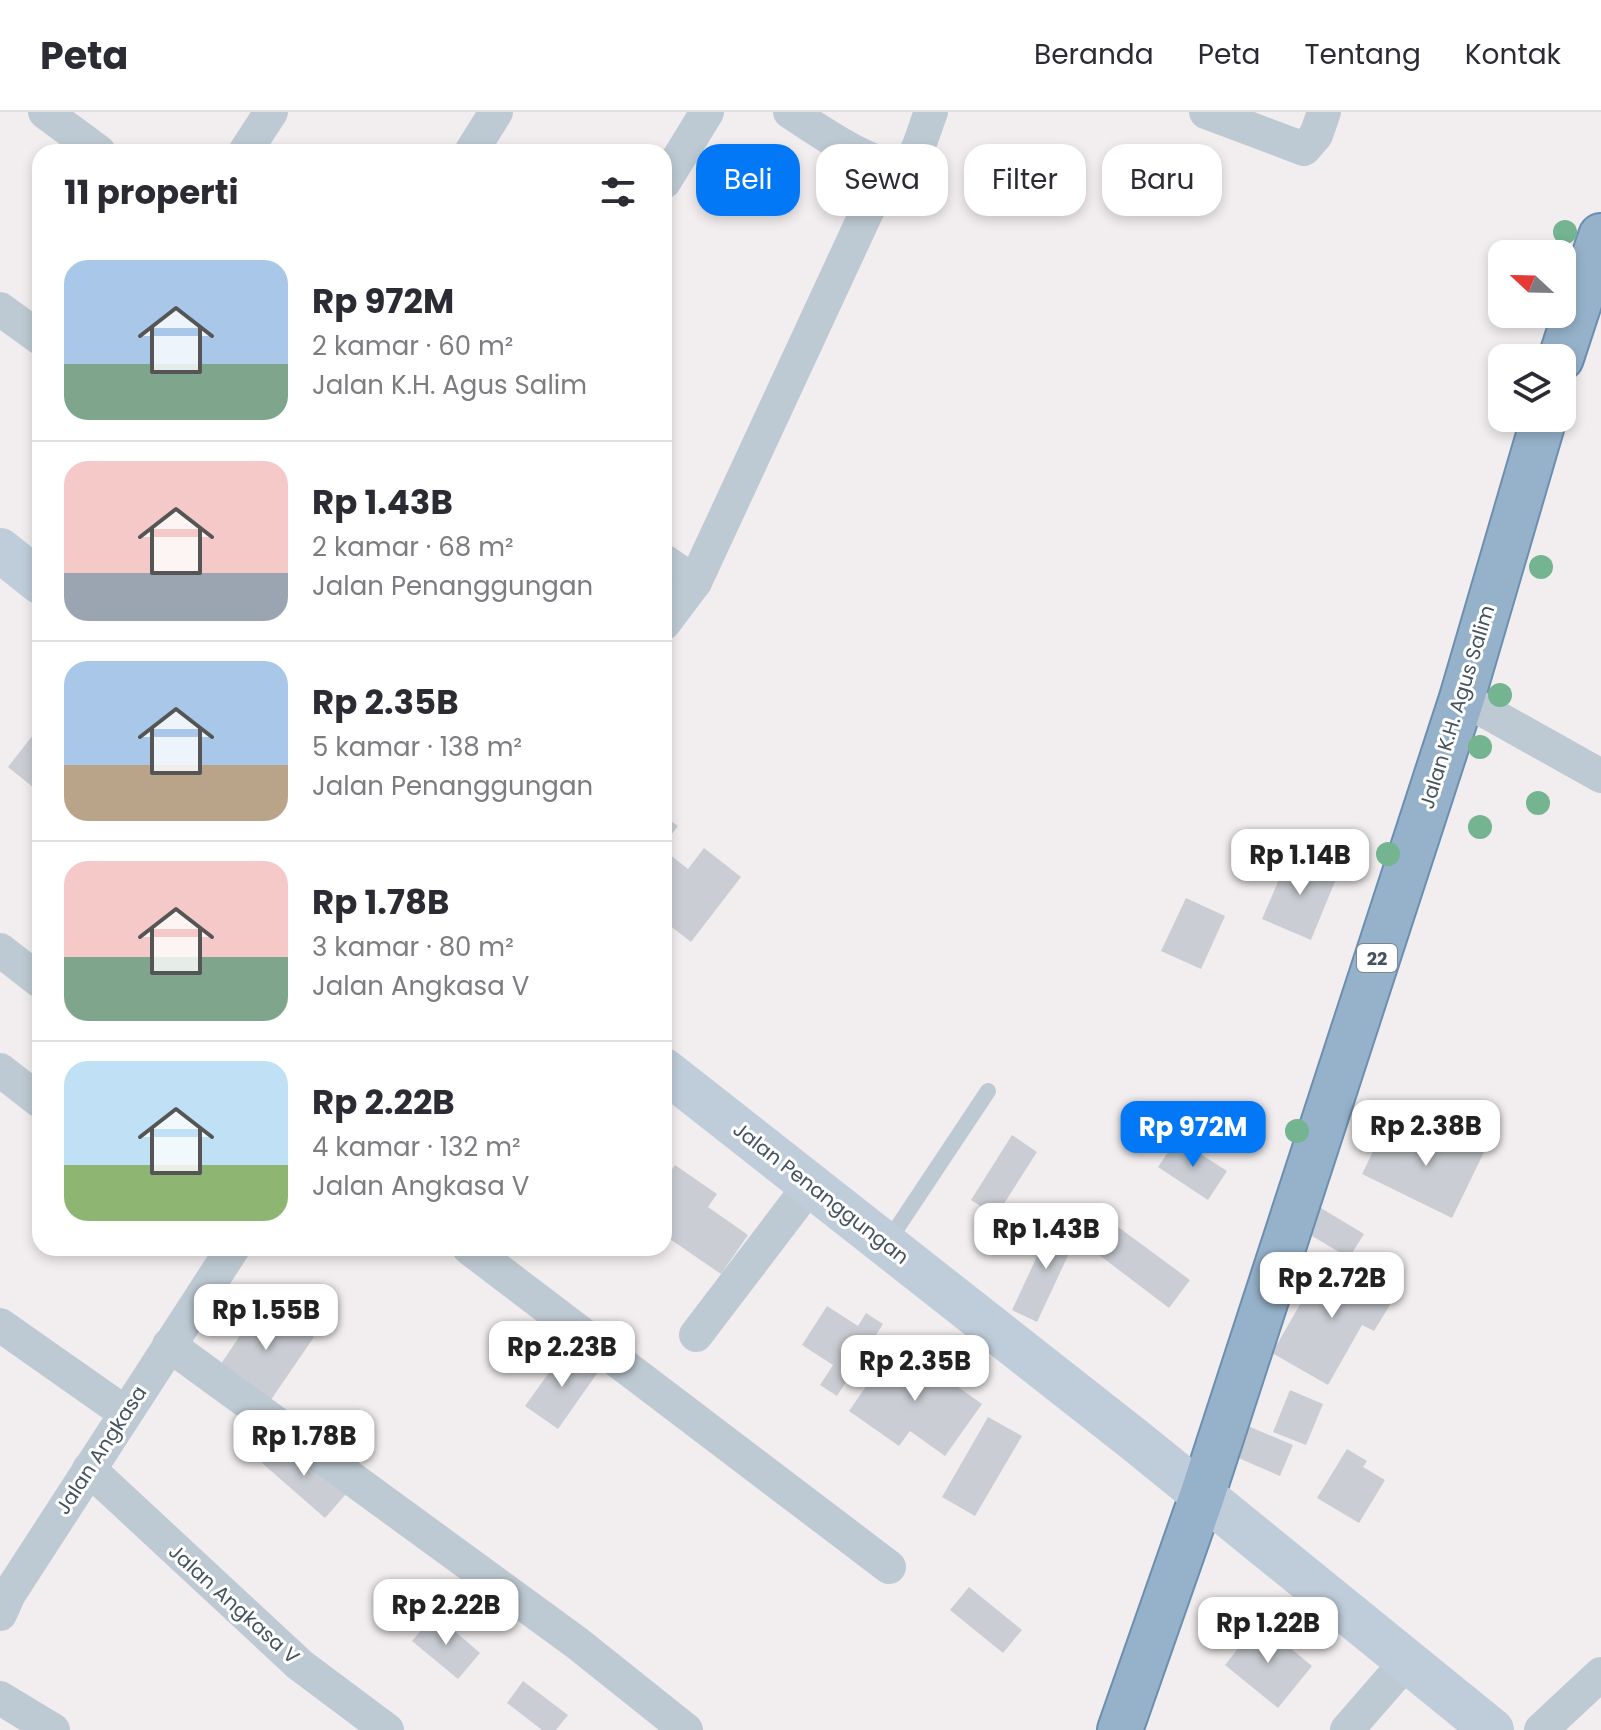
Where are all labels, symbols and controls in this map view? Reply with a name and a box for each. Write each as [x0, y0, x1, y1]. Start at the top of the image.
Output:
text: Peta [40, 29, 128, 82]
text: Beranda [1034, 35, 1154, 74]
text: Peta [1198, 35, 1260, 74]
text: Tentang [1304, 35, 1421, 74]
text: Kontak [1465, 35, 1561, 74]
chip: Beli [696, 144, 800, 216]
chip: Sewa [816, 144, 948, 216]
chip: Filter [964, 144, 1086, 216]
chip: Baru [1102, 144, 1222, 216]
text: 11 properti [64, 168, 239, 216]
icon: filters [596, 170, 640, 214]
north arrow [1488, 240, 1576, 328]
map controls [1488, 240, 1576, 432]
text: Rp 972M [312, 277, 454, 325]
icon: home [128, 292, 224, 388]
text: 2 kamar · 60 m² [312, 328, 513, 364]
button: layers [1488, 344, 1576, 432]
text: Jalan K.H. Agus Salim [312, 367, 587, 403]
text: Rp 1.43B [312, 478, 453, 526]
icon: home [128, 493, 224, 589]
text: 2 kamar · 68 m² [312, 529, 514, 565]
text: Jalan Penanggungan [312, 568, 593, 604]
street label: Jalan K.H. Agus Salim [1413, 602, 1501, 812]
text: Rp 2.35B [312, 678, 459, 726]
icon: home [128, 693, 224, 789]
text: 5 kamar · 138 m² [312, 729, 522, 765]
text: Jalan Penanggungan [312, 768, 593, 804]
pin: Rp 1.14B [1217, 829, 1383, 897]
text: Rp 1.14B [1249, 837, 1351, 873]
text: Rp 1.78B [312, 878, 449, 926]
icon: home [128, 893, 224, 989]
text: 3 kamar · 80 m² [312, 929, 514, 965]
road number: 22 [1357, 944, 1397, 972]
text: Jalan Angkasa V [312, 968, 529, 1004]
text: Rp 2.22B [312, 1078, 455, 1126]
icon: home [128, 1093, 224, 1189]
pin: Rp 2.38B [1343, 1100, 1509, 1168]
pin: Rp 972M [1119, 1101, 1267, 1169]
text: Rp 2.38B [1370, 1108, 1482, 1144]
text: Rp 972M [1139, 1109, 1247, 1145]
street label: Jalan Penanggungan [727, 1115, 915, 1271]
text: 4 kamar · 132 m² [312, 1129, 521, 1165]
text: Jalan Angkasa V [312, 1168, 529, 1204]
pin: Rp 1.43B [963, 1203, 1129, 1271]
text: Rp 1.43B [992, 1211, 1100, 1247]
pin: Rp 2.72B [1249, 1252, 1415, 1320]
text: Rp 2.72B [1278, 1260, 1386, 1296]
pin: Rp 1.55B [183, 1284, 349, 1352]
text: Rp 1.55B [212, 1292, 320, 1328]
pin: Rp 2.23B [479, 1321, 645, 1389]
text: Rp 2.23B [507, 1329, 617, 1365]
pin: Rp 2.35B [832, 1335, 998, 1403]
text: Rp 2.35B [859, 1343, 971, 1379]
street label: Jalan Angkasa [49, 1380, 153, 1520]
pin: Rp 1.78B [221, 1410, 387, 1478]
text: Rp 1.78B [251, 1418, 357, 1454]
street label: Jalan Angkasa V [163, 1538, 306, 1671]
pin: Rp 2.22B [363, 1579, 529, 1647]
text: Rp 2.22B [391, 1587, 501, 1623]
pin: Rp 1.22B [1185, 1597, 1351, 1665]
text: Rp 1.22B [1216, 1605, 1320, 1641]

